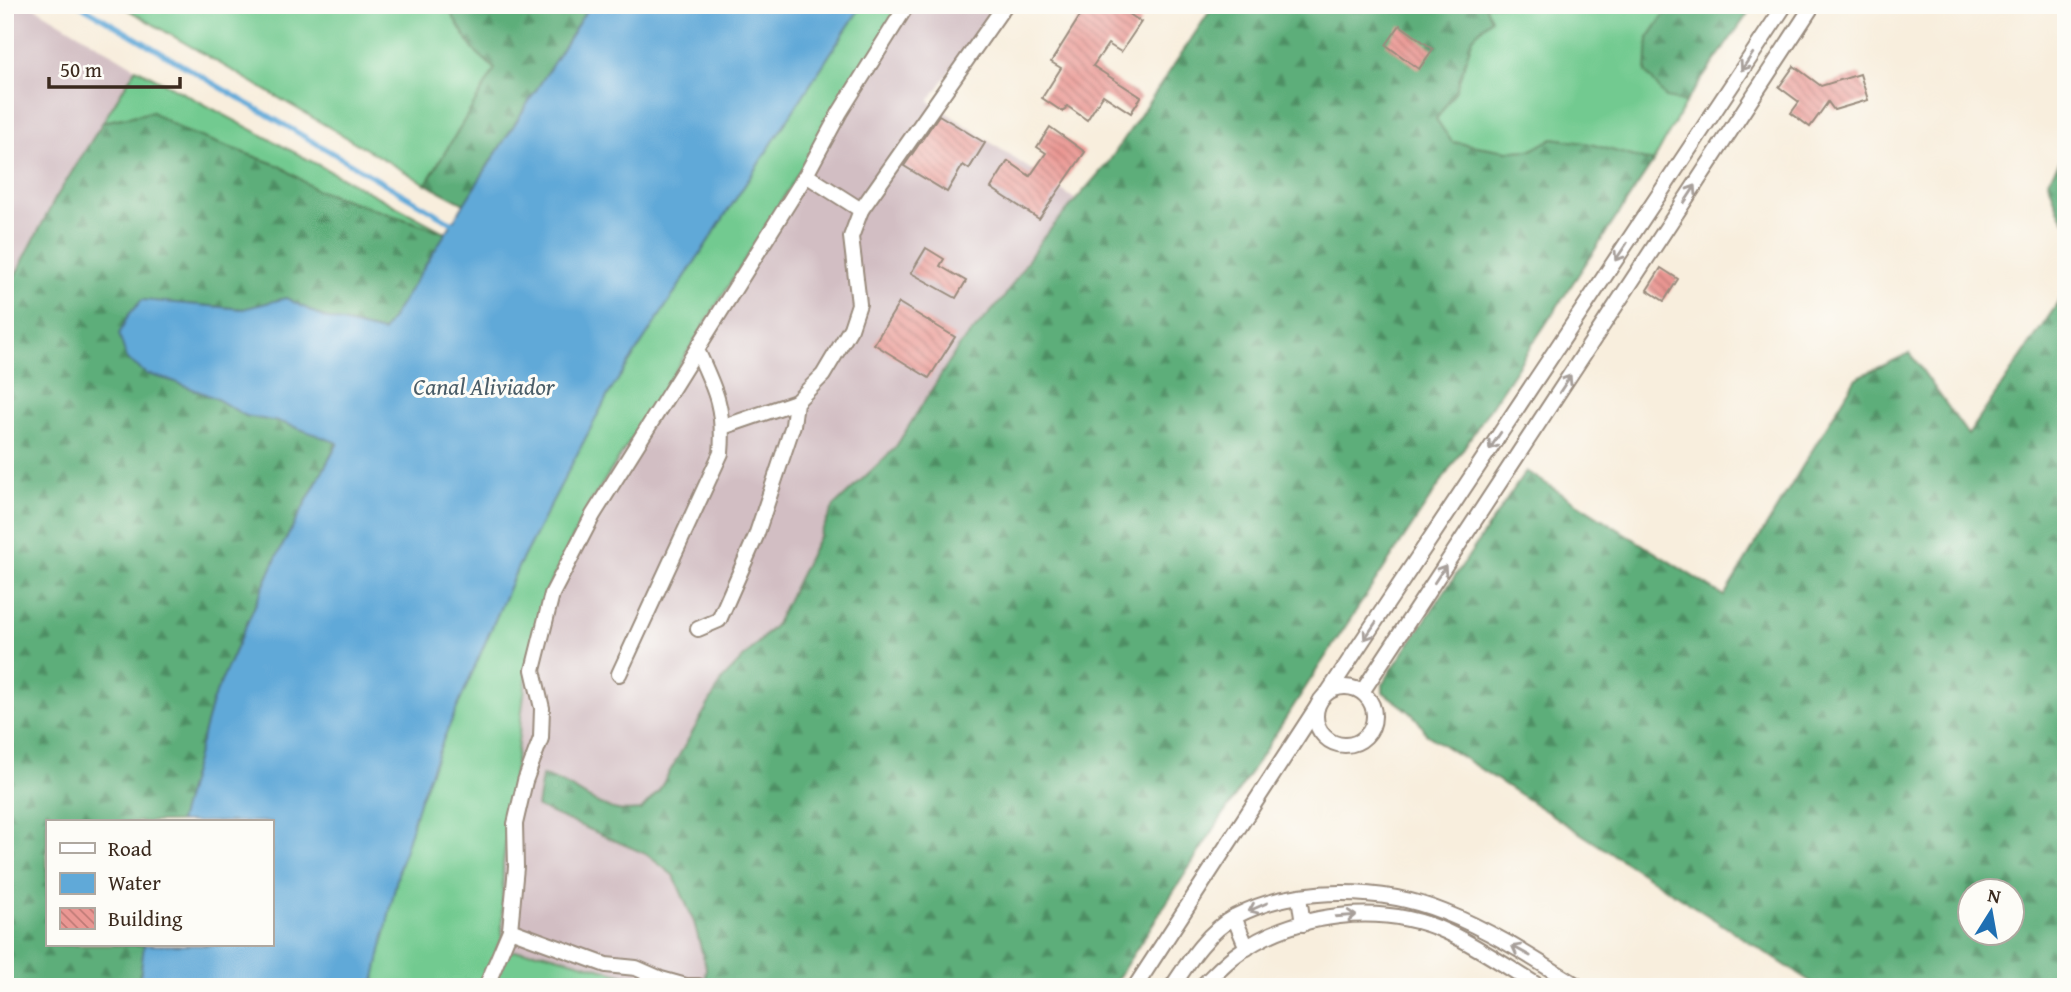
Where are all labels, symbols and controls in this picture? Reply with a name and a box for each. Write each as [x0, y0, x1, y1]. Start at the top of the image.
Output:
scale bar [49, 46, 180, 90]
one-way arrow [1740, 52, 1755, 71]
text: 50 m [60, 54, 102, 85]
one-way arrow [1683, 184, 1697, 204]
one-way arrow [1614, 241, 1628, 261]
water label: Canal Aliviador [413, 369, 556, 404]
one-way arrow [1557, 375, 1572, 394]
one-way arrow [1488, 431, 1503, 450]
one-way arrow [1433, 565, 1447, 584]
one-way arrow [1362, 620, 1376, 640]
legend [46, 820, 273, 946]
text: Road [108, 833, 153, 864]
text: Water [108, 867, 161, 898]
north arrow [1955, 876, 2025, 946]
text: N [1985, 880, 2003, 910]
one-way arrow [1248, 901, 1269, 914]
text: Building [108, 903, 183, 934]
one-way arrow [1335, 909, 1357, 922]
one-way arrow [1512, 944, 1532, 958]

